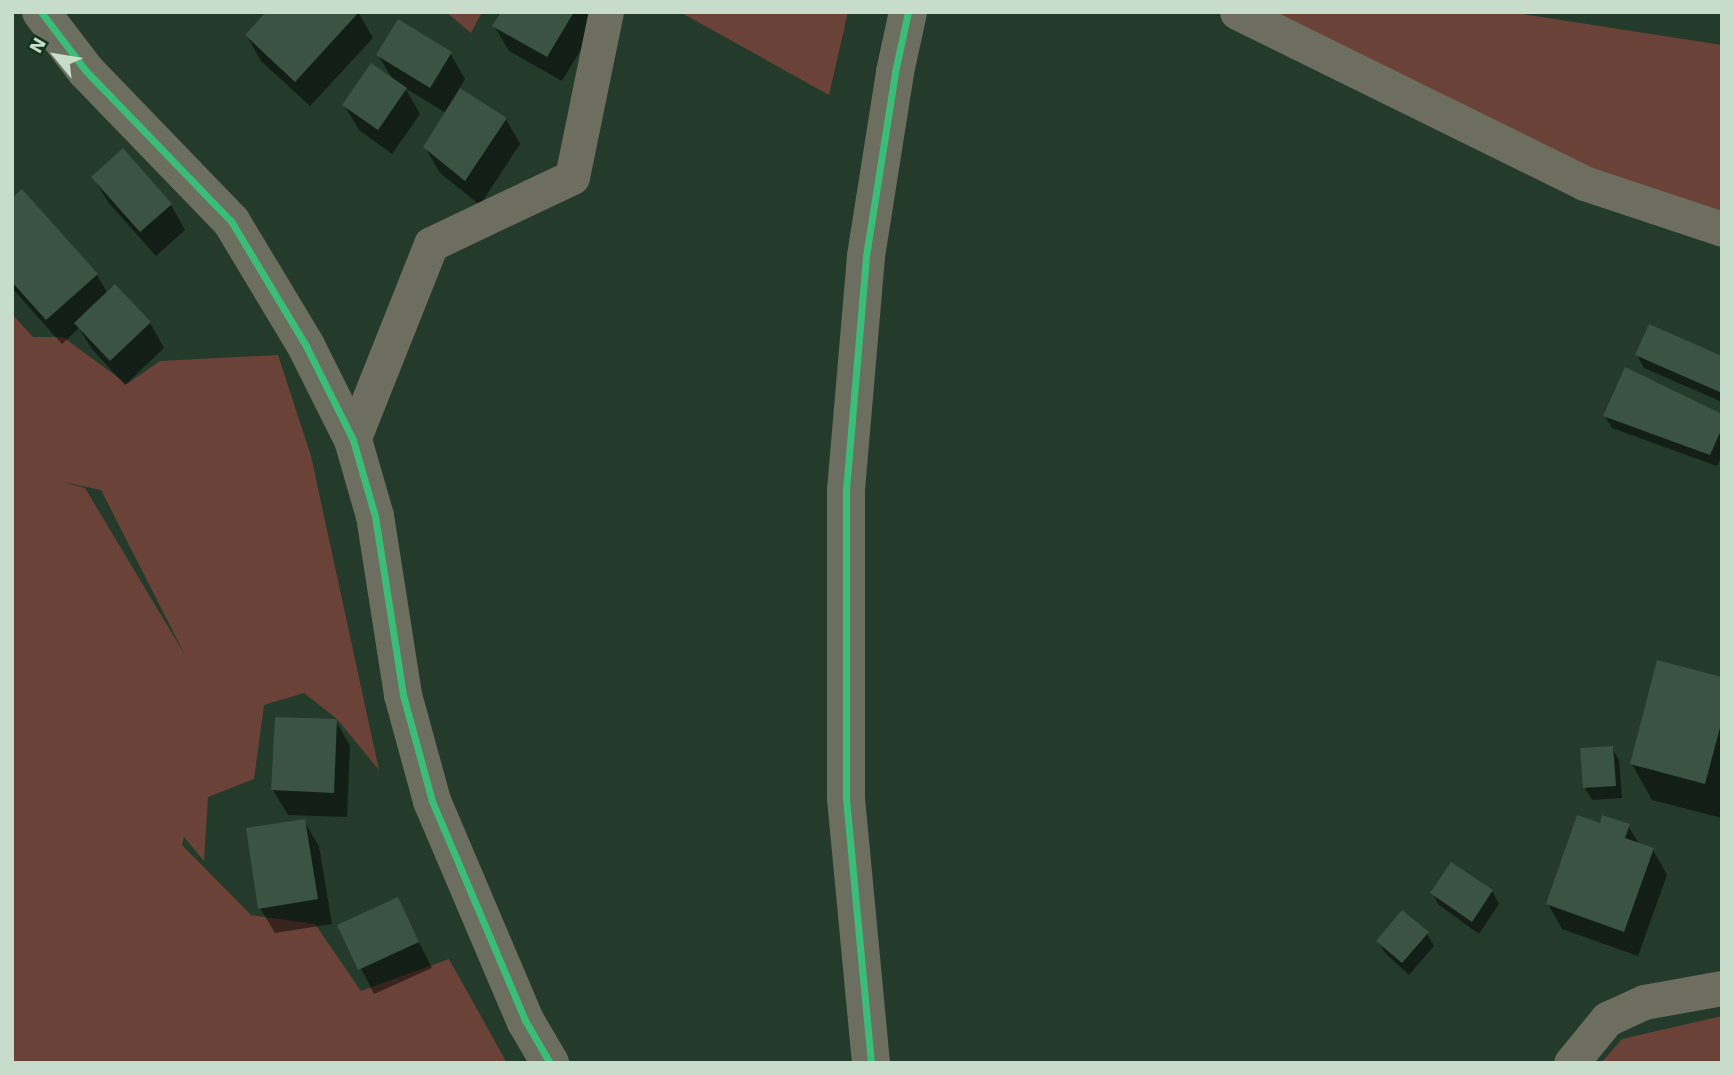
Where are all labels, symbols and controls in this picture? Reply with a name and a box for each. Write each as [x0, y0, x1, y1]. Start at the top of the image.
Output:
north arrow [21, 21, 91, 91]
text: N [24, 33, 51, 57]

